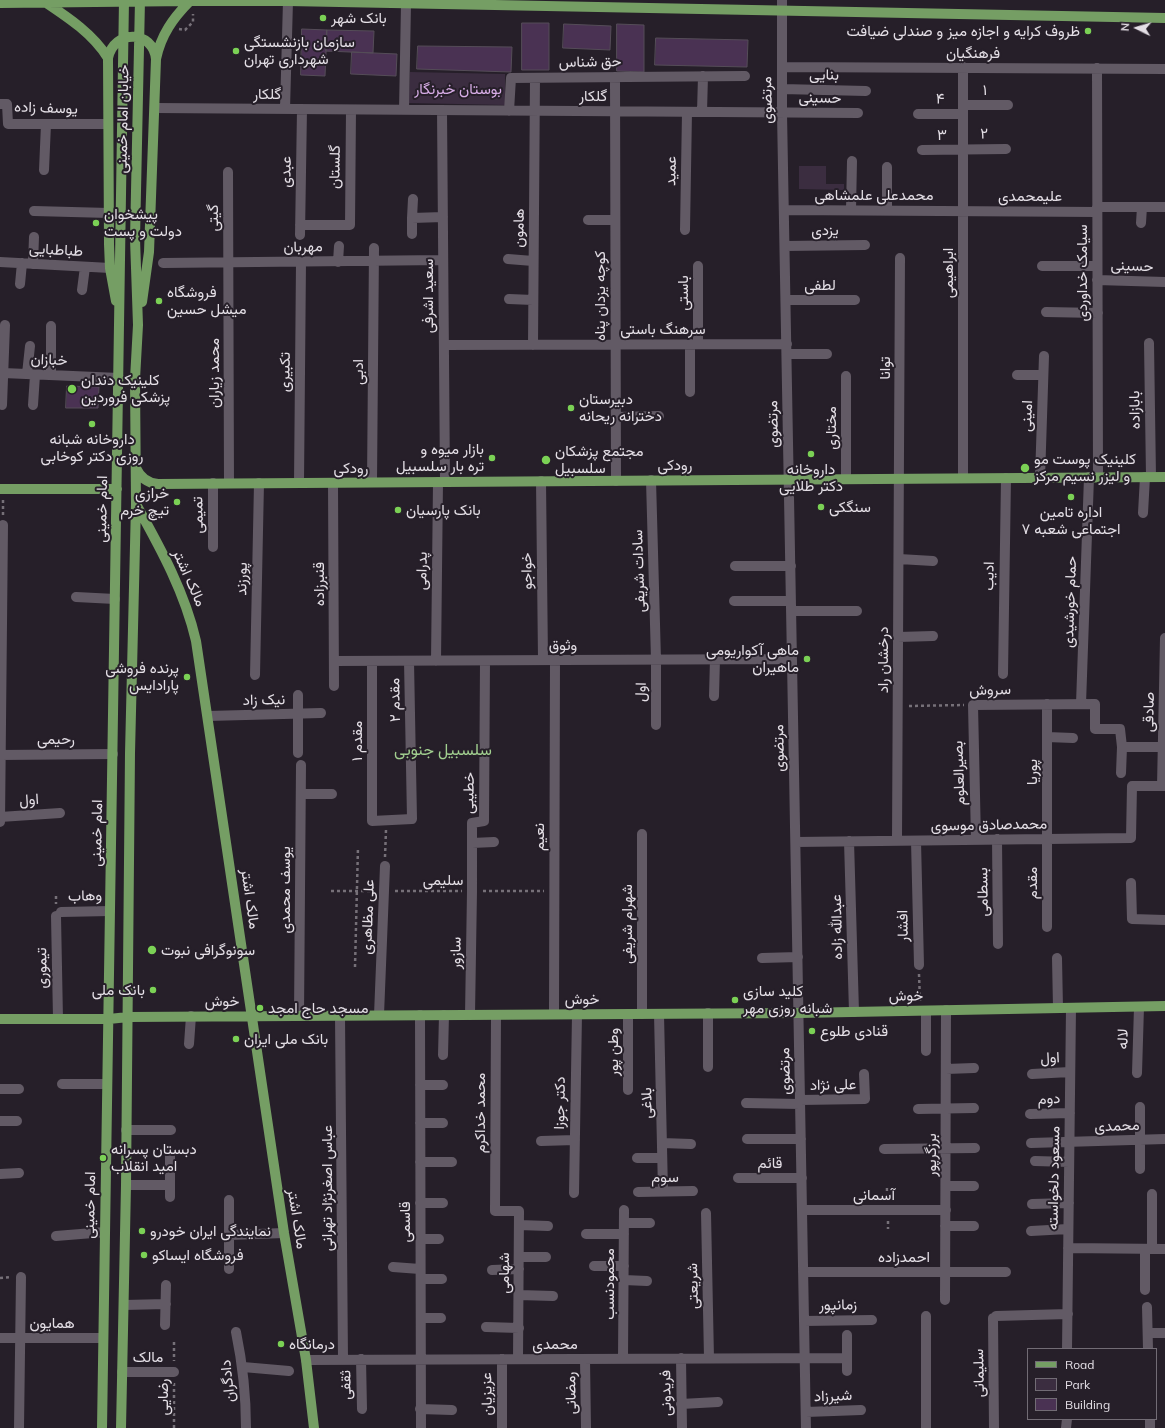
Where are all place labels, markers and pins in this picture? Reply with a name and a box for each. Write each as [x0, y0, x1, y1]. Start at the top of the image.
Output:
place label: بانک شهر [331, 9, 387, 27]
marker: بانک شهر [318, 13, 328, 23]
place label: ظروف کرایه و اجازه میز و صندلی ضیافت [846, 22, 1080, 40]
marker: ظروف کرایه و اجازه میز و صندلی ضیافت [1083, 26, 1093, 36]
place label: سازمان بازنشستگی شهرداری تهران [244, 33, 355, 68]
marker: سازمان بازنشستگی شهرداری تهران [231, 46, 241, 56]
place label: پیشخوان دولت و پست [104, 205, 182, 240]
marker: پیشخوان دولت و پست [91, 218, 101, 228]
place label: فروشگاه میشل حسین [167, 283, 247, 318]
marker: فروشگاه میشل حسین [154, 296, 164, 306]
place label: کلینیک دندان پزشکی فروردین [81, 371, 170, 406]
marker: کلینیک دندان پزشکی فروردین [66, 383, 78, 395]
place label: دبیرستان دخترانه ریحانه [579, 390, 662, 425]
marker: دبیرستان دخترانه ریحانه [566, 403, 576, 413]
marker: داروخانه شبانه روزی دکتر کوخابی [87, 419, 97, 429]
place label: داروخانه شبانه روزی دکتر کوخابی [41, 430, 143, 465]
place label: بازار میوه و تره بار سلسبیل [396, 440, 484, 475]
place label: مجتمع پزشکان سلسبیل [555, 442, 643, 477]
marker: داروخانه دکتر طلایی [806, 449, 816, 459]
place label: کلینیک پوست مو و لیزر نسیم مرکز [1034, 450, 1136, 485]
marker: بازار میوه و تره بار سلسبیل [487, 453, 497, 463]
marker: مجتمع پزشکان سلسبیل [540, 454, 552, 466]
place label: داروخانه دکتر طلایی [779, 460, 843, 495]
marker: کلینیک پوست مو و لیزر نسیم مرکز [1019, 462, 1031, 474]
place label: خرازی تیچ خرم [120, 484, 169, 519]
marker: اداره تامین اجتماعی شعبه ۷ [1066, 492, 1076, 502]
marker: خرازی تیچ خرم [172, 497, 182, 507]
place label: سنگکی [829, 498, 871, 516]
place label: بانک پارسیان [406, 501, 481, 519]
marker: سنگکی [816, 502, 826, 512]
place label: اداره تامین اجتماعی شعبه ۷ [1021, 503, 1121, 538]
marker: بانک پارسیان [393, 505, 403, 515]
place label: ماهی آکواریومی ماهیران [706, 641, 799, 676]
marker: ماهی آکواریومی ماهیران [802, 654, 812, 664]
place label: پرنده فروشی پارادایس [105, 659, 179, 694]
marker: پرنده فروشی پارادایس [182, 672, 192, 682]
place label: سونوگرافی نبوت [161, 941, 255, 959]
marker: سونوگرافی نبوت [146, 944, 158, 956]
place label: بانک ملی [92, 981, 145, 999]
place label: کلید سازی شبانه روزی مهر [743, 982, 832, 1017]
marker: بانک ملی [148, 985, 158, 995]
marker: کلید سازی شبانه روزی مهر [730, 995, 740, 1005]
place label: مسجد حاج امجد [268, 999, 368, 1017]
marker: مسجد حاج امجد [255, 1003, 265, 1013]
place label: قنادی طلوع [820, 1022, 888, 1040]
marker: قنادی طلوع [807, 1026, 817, 1036]
place label: بانک ملی ایران [244, 1030, 328, 1048]
marker: بانک ملی ایران [231, 1034, 241, 1044]
place label: دبستان پسرانه امید انقلاب [111, 1140, 197, 1175]
marker: دبستان پسرانه امید انقلاب [98, 1153, 108, 1163]
place label: نمایندگی ایران خودرو [150, 1222, 271, 1240]
marker: نمایندگی ایران خودرو [137, 1226, 147, 1236]
place label: فروشگاه ایساکو [152, 1246, 243, 1264]
marker: فروشگاه ایساکو [139, 1250, 149, 1260]
place label: درمانگاه [289, 1335, 335, 1353]
marker: درمانگاه [276, 1339, 286, 1349]

